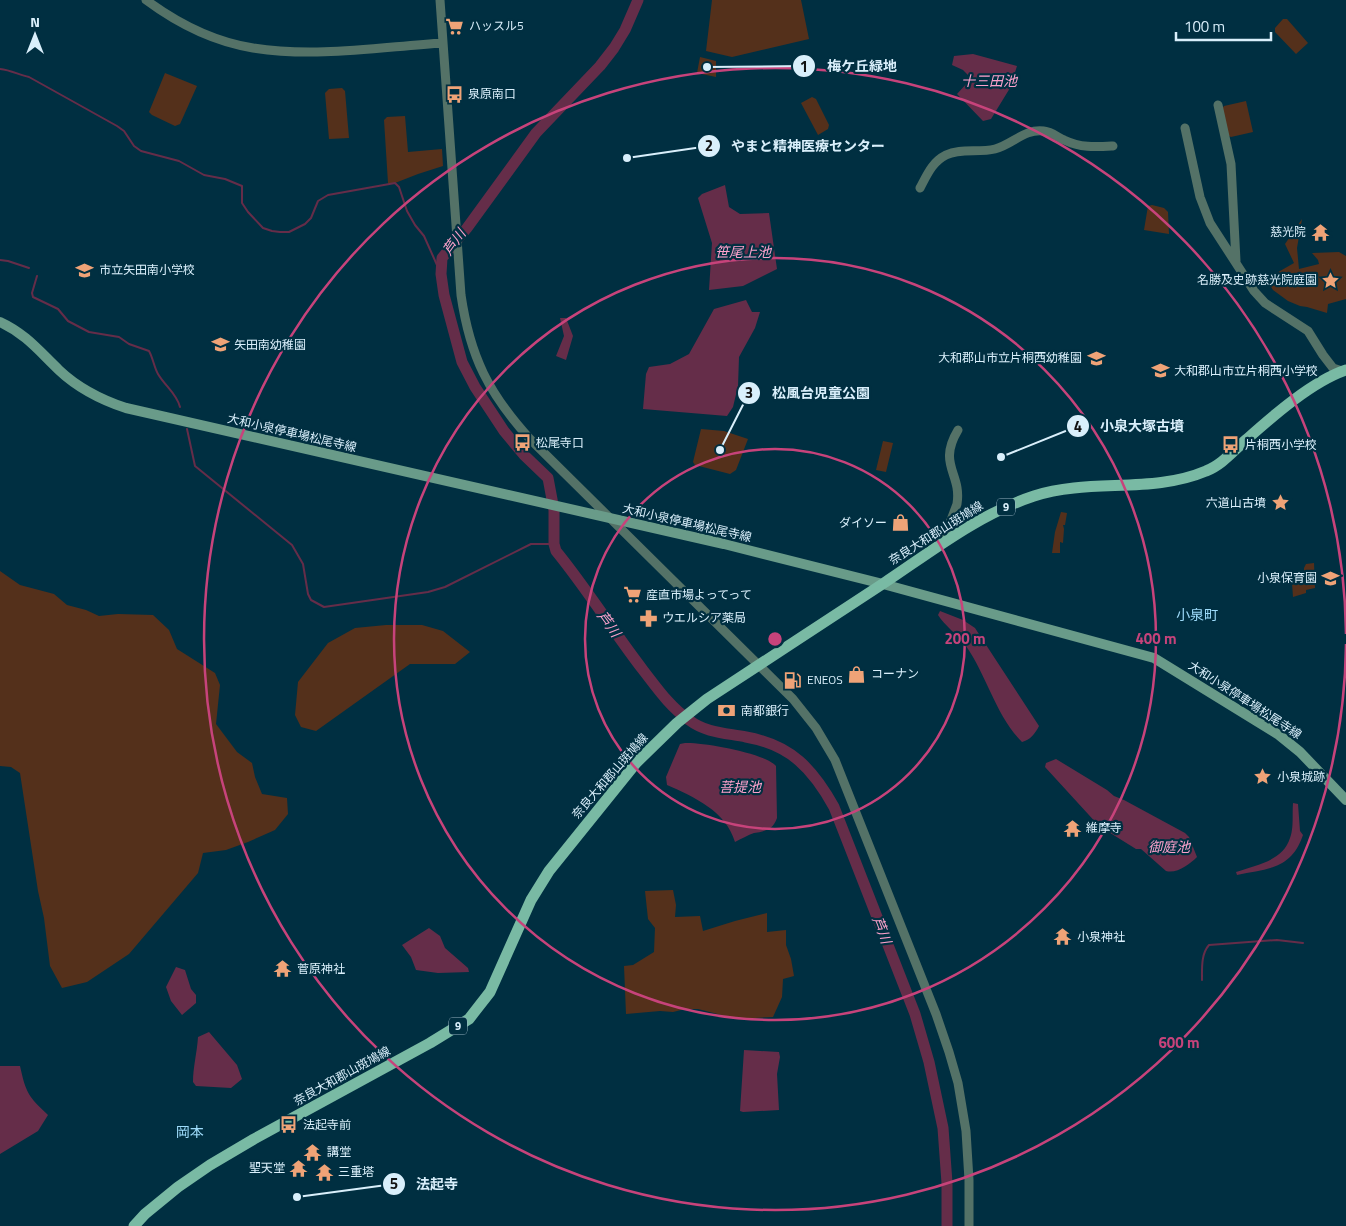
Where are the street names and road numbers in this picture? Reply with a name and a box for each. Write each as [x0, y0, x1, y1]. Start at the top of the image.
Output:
street label: 大和小泉停車場松尾寺線 [226, 408, 359, 457]
street label: 奈良大和郡山斑鳩線 [885, 496, 987, 569]
street label: 大和小泉停車場松尾寺線 [621, 498, 754, 547]
road number: 9 [997, 498, 1015, 516]
street label: 大和小泉停車場松尾寺線 [1185, 656, 1306, 743]
street label: 奈良大和郡山斑鳩線 [567, 729, 652, 823]
road number: 9 [449, 1018, 467, 1034]
street label: 奈良大和郡山斑鳩線 [290, 1041, 394, 1110]

